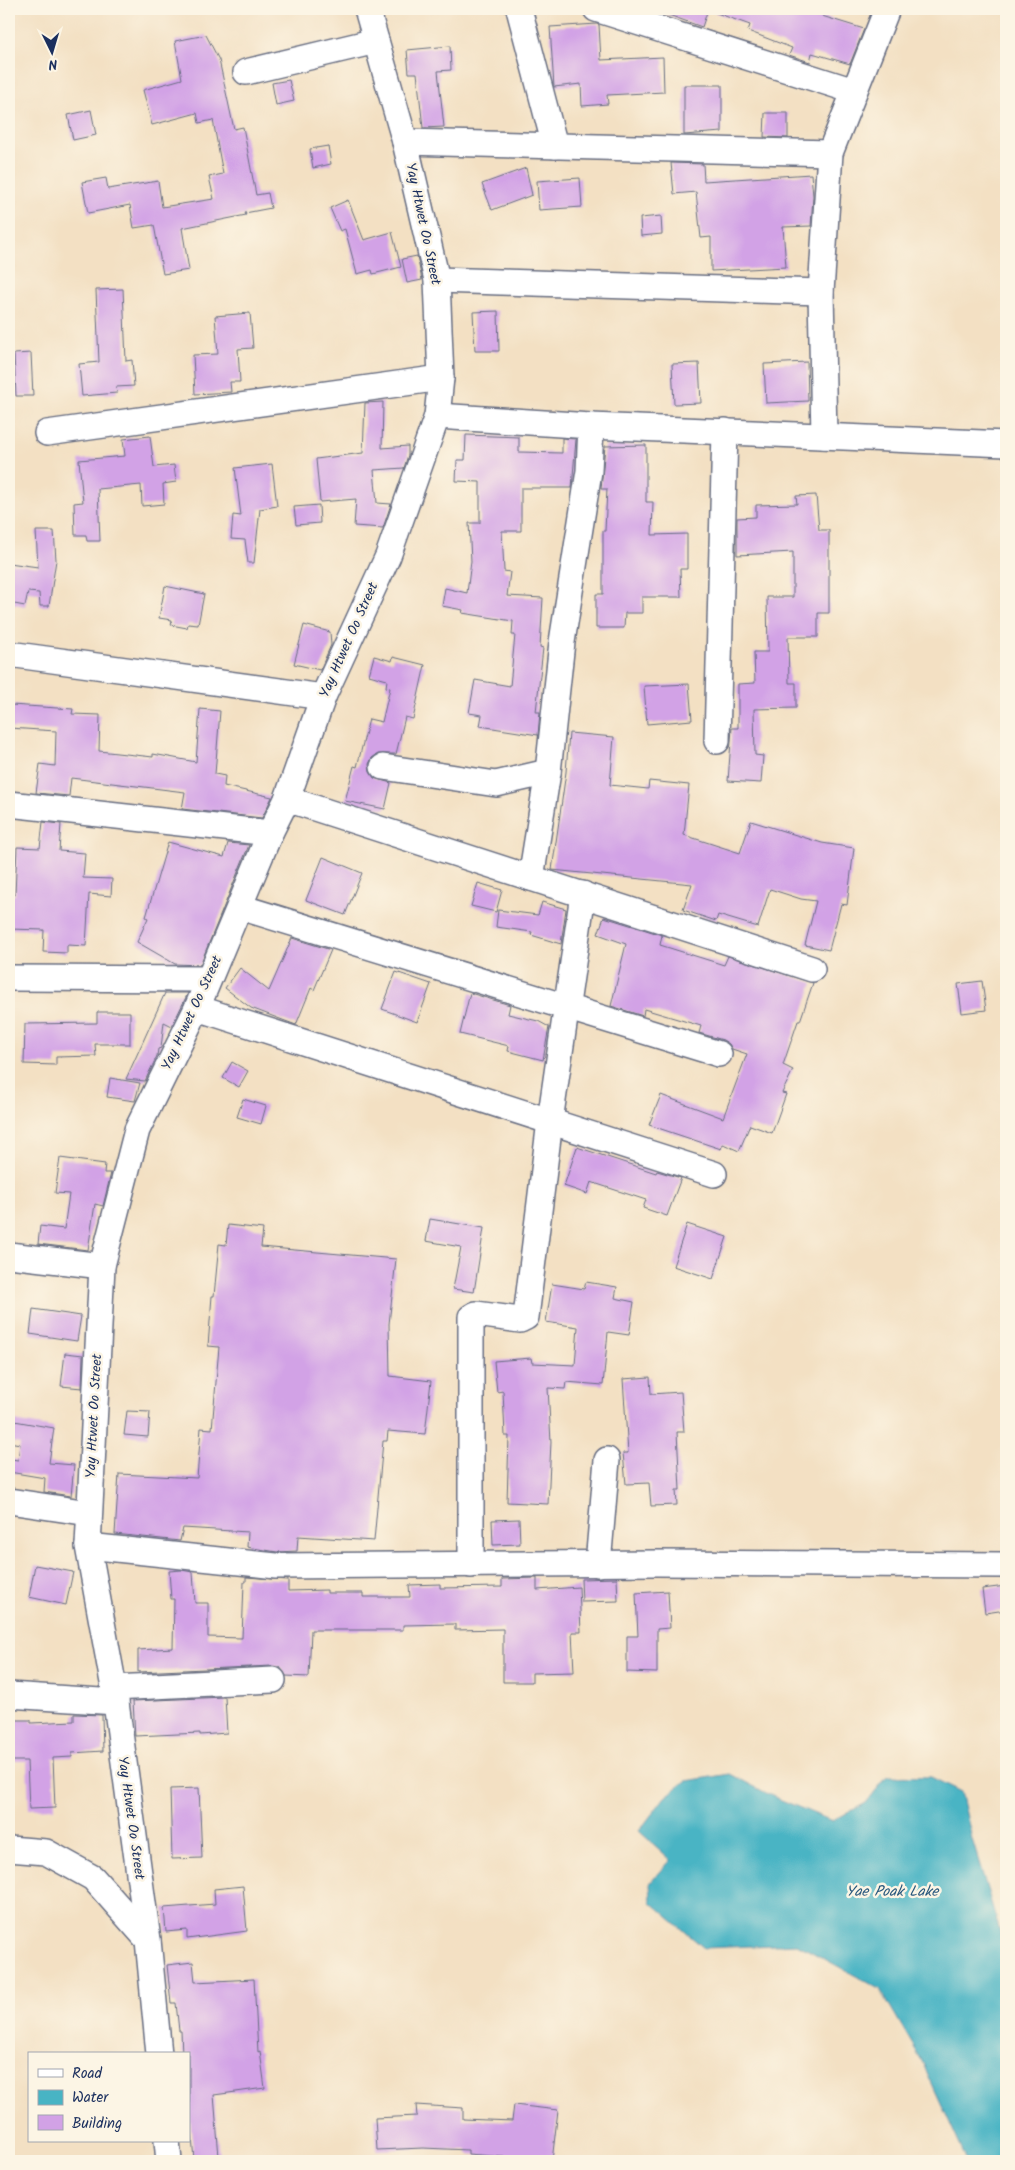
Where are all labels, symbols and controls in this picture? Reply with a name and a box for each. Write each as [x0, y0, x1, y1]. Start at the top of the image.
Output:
north arrow [28, 28, 78, 78]
text: N [48, 53, 58, 75]
street label: Yay Htwet Oo Street [399, 161, 447, 288]
street label: Yay Htwet Oo Street [314, 578, 385, 701]
street label: Yay Htwet Oo Street [156, 951, 228, 1074]
street label: Yay Htwet Oo Street [80, 1353, 108, 1479]
street label: Yay Htwet Oo Street [111, 1755, 151, 1882]
water label: Yae Poak Lake [846, 1880, 939, 1904]
legend [28, 2052, 190, 2142]
text: Road [72, 2062, 103, 2086]
text: Water [72, 2086, 109, 2110]
text: Building [72, 2112, 122, 2136]

